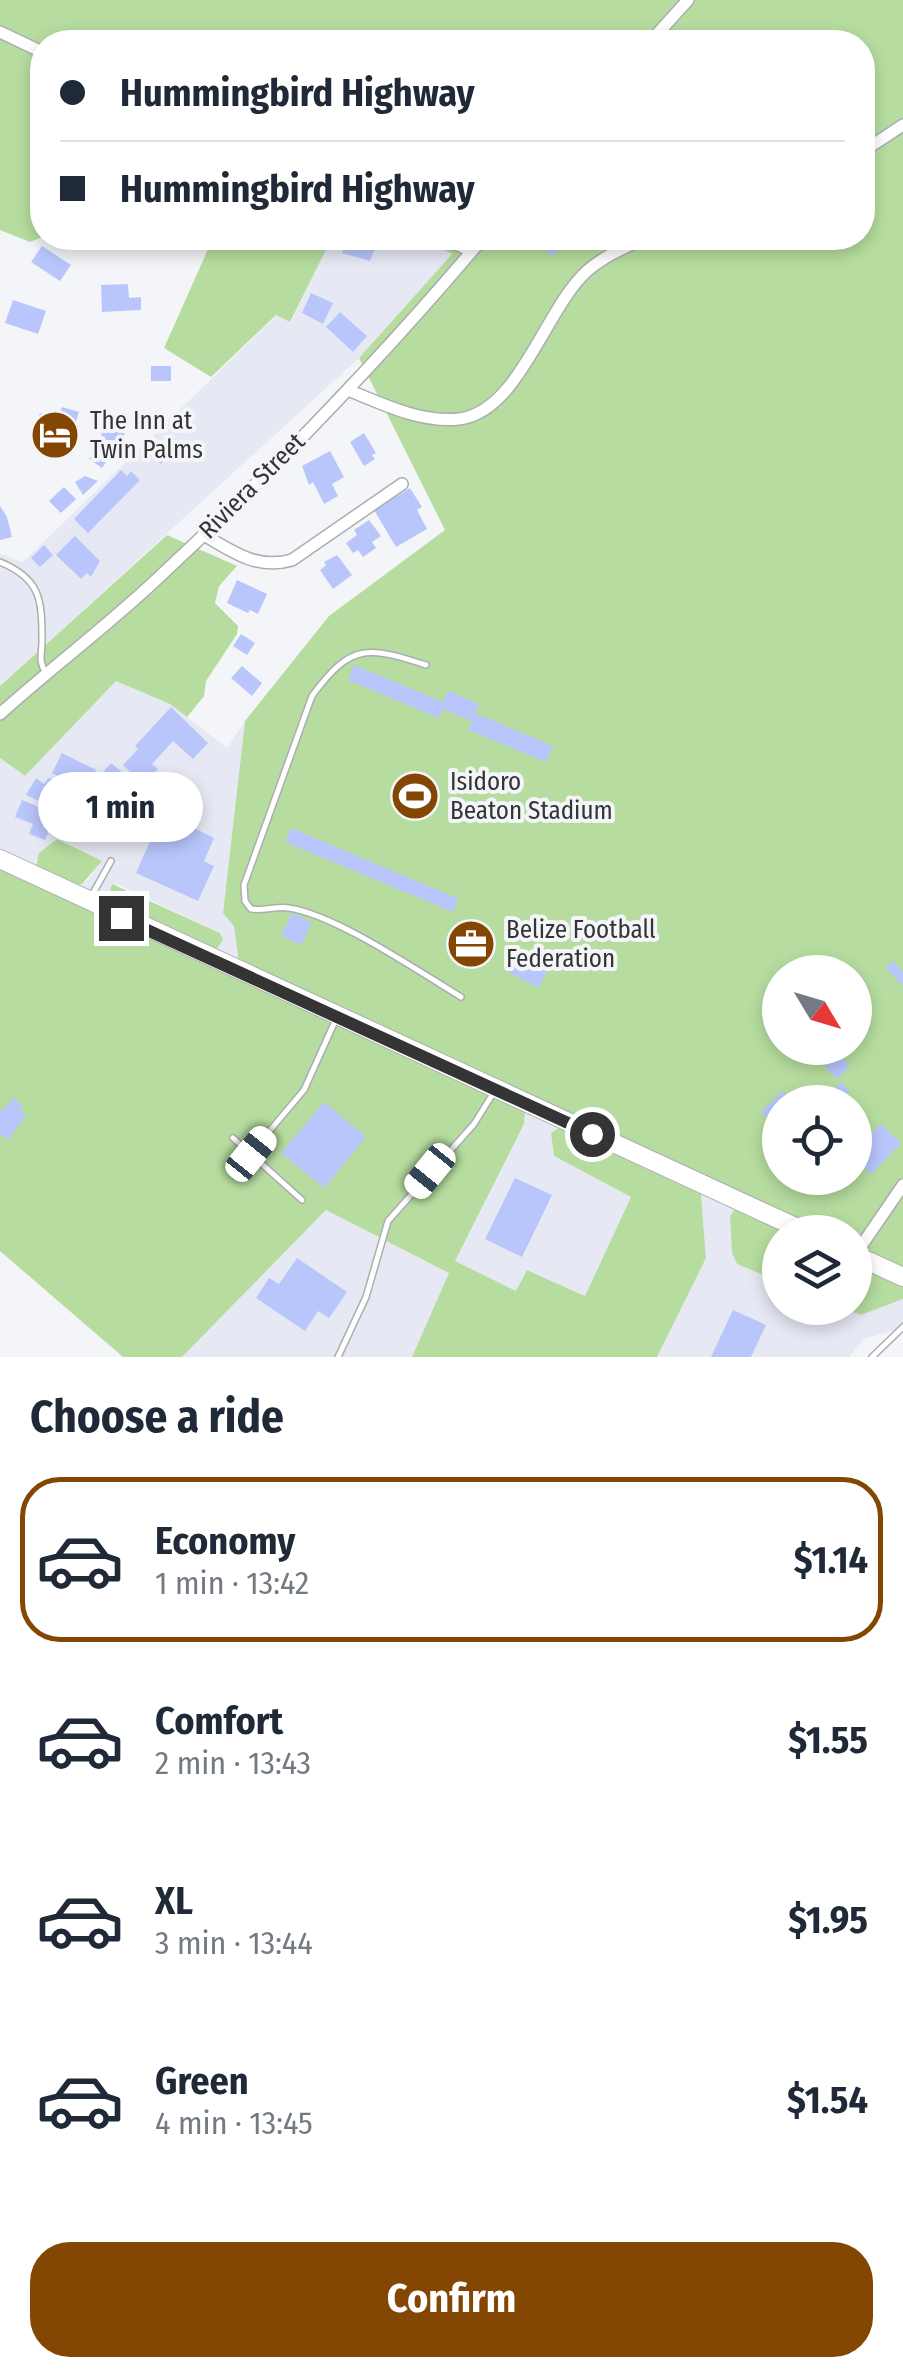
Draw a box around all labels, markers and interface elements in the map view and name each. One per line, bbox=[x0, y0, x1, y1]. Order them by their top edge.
text: Hummingbird Highway bbox=[120, 70, 475, 116]
text: Hummingbird Highway bbox=[120, 166, 475, 212]
place label: The Inn at Twin Palms bbox=[90, 406, 203, 465]
hotel icon: The Inn at Twin Palms bbox=[29, 409, 81, 461]
street label: Riviera Street bbox=[193, 426, 312, 545]
place label: Isidoro Beaton Stadium bbox=[450, 767, 613, 826]
sports icon: Isidoro Beaton Stadium bbox=[389, 770, 441, 822]
callout: 1 min bbox=[38, 773, 204, 843]
text: 1 min bbox=[86, 788, 155, 826]
route end bbox=[99, 896, 144, 941]
place label: Belize Football Federation bbox=[506, 915, 656, 974]
office icon: Belize Football Federation bbox=[445, 918, 497, 970]
north arrow bbox=[762, 955, 872, 1065]
map controls bbox=[762, 955, 872, 1325]
button: locate bbox=[762, 1085, 872, 1195]
route start bbox=[570, 1112, 615, 1157]
car bbox=[220, 1121, 282, 1187]
car bbox=[399, 1138, 461, 1204]
button: layers bbox=[762, 1215, 872, 1325]
text: Choose a ride bbox=[30, 1390, 284, 1444]
icon: car bbox=[35, 1515, 125, 1605]
text: Economy bbox=[155, 1518, 295, 1564]
text: $1.14 bbox=[794, 1537, 868, 1583]
text: 1 min · 13:42 bbox=[155, 1564, 309, 1602]
icon: car bbox=[35, 1695, 125, 1785]
text: Comfort bbox=[155, 1698, 283, 1744]
text: $1.55 bbox=[788, 1717, 868, 1763]
text: 2 min · 13:43 bbox=[155, 1744, 311, 1782]
icon: car bbox=[35, 1875, 125, 1965]
text: XL bbox=[155, 1878, 193, 1924]
text: $1.95 bbox=[788, 1897, 868, 1943]
text: 3 min · 13:44 bbox=[155, 1924, 313, 1962]
icon: car bbox=[35, 2055, 125, 2145]
text: Green bbox=[155, 2058, 249, 2104]
text: $1.54 bbox=[787, 2077, 868, 2123]
text: 4 min · 13:45 bbox=[155, 2104, 313, 2142]
button: Confirm bbox=[30, 2242, 873, 2357]

